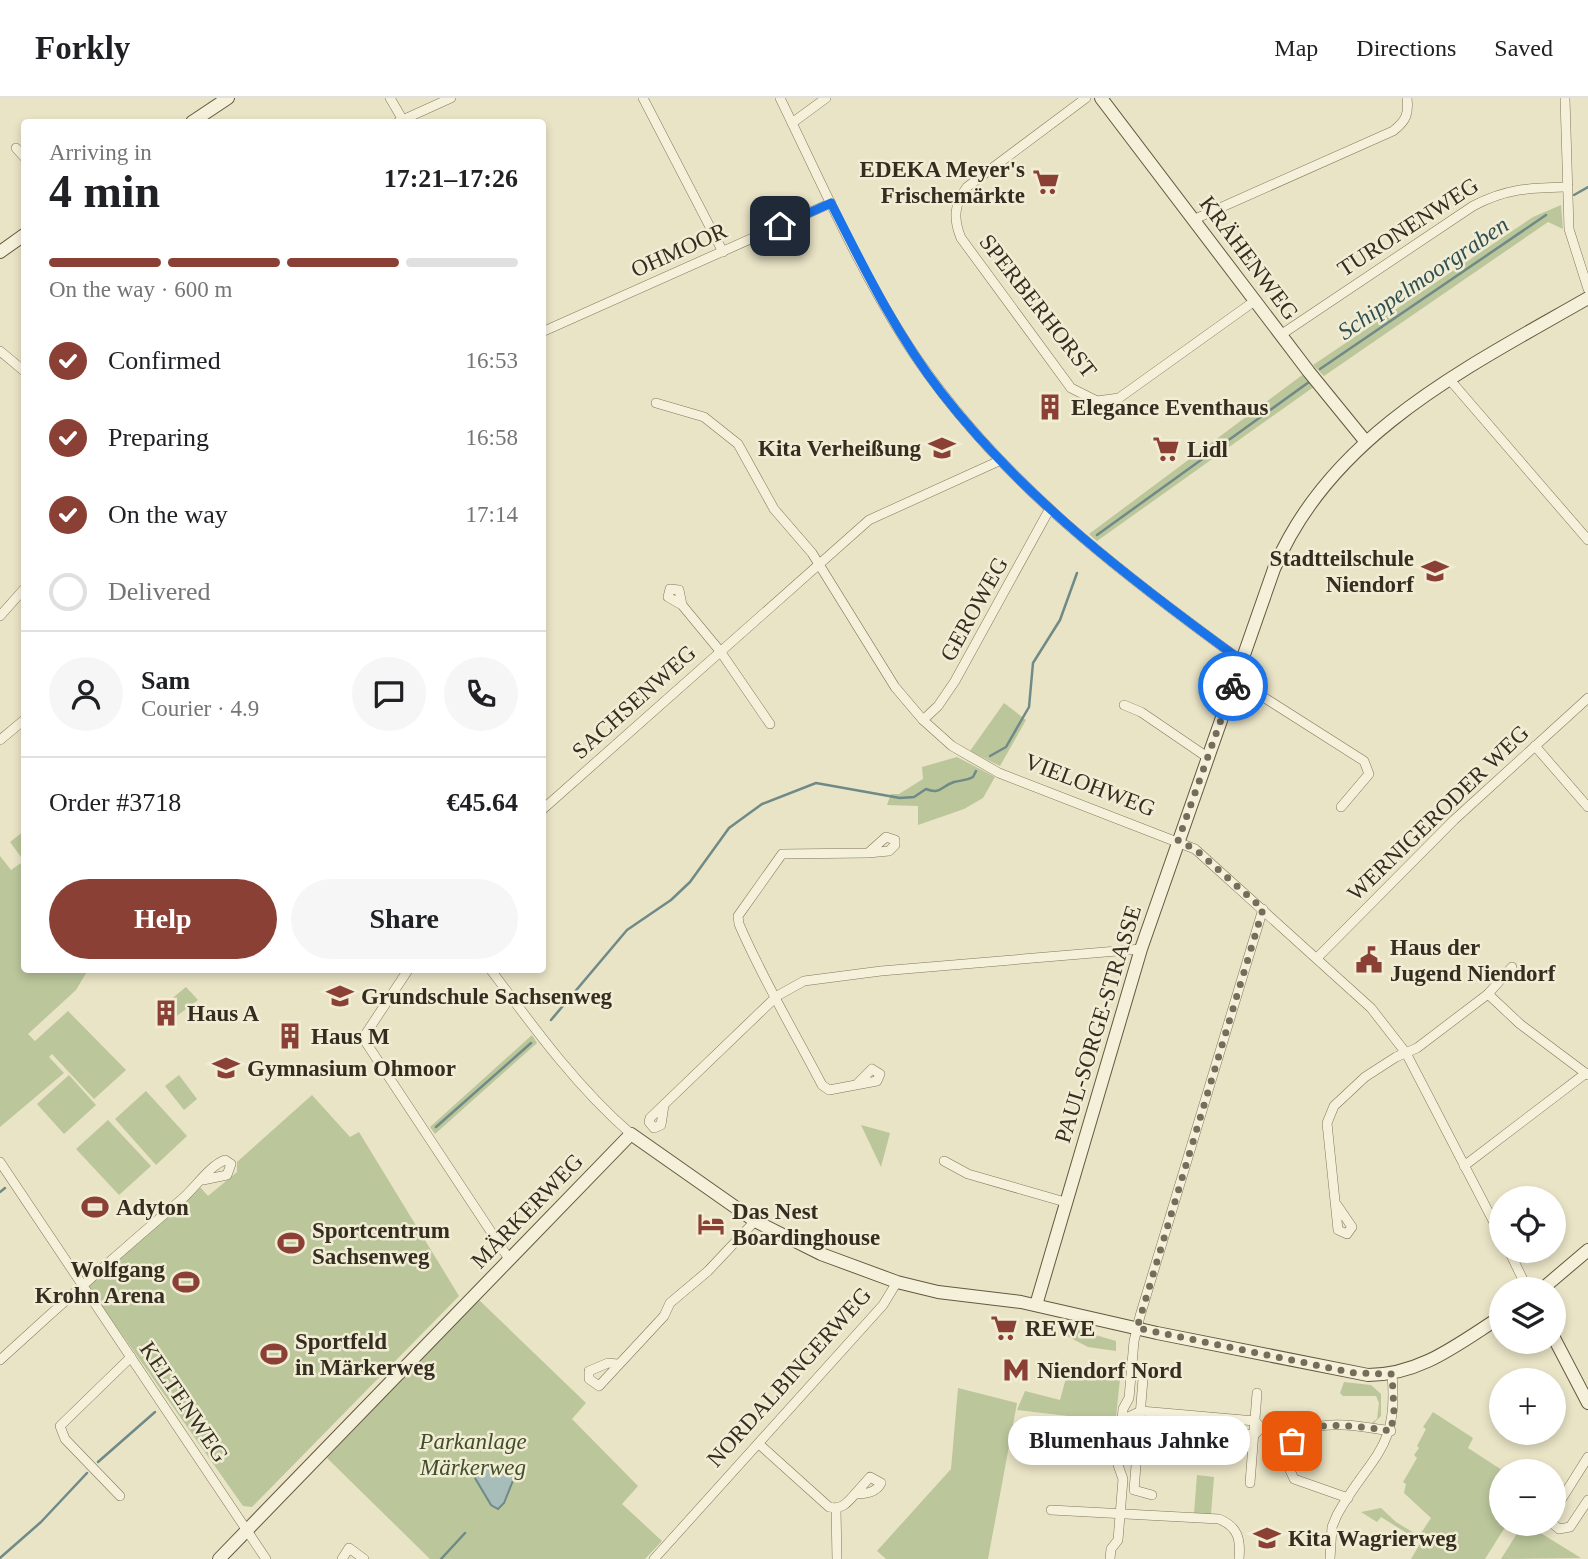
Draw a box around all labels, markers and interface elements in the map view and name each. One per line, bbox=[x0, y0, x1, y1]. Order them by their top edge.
text: Forkly bbox=[35, 30, 130, 66]
text: Map bbox=[1274, 35, 1318, 61]
text: Directions bbox=[1356, 35, 1456, 61]
text: Saved bbox=[1494, 35, 1553, 61]
text: Arriving in bbox=[49, 140, 152, 165]
place label: EDEKA Meyer's Frischemärkte bbox=[860, 157, 1025, 208]
text: 17:21–17:26 bbox=[384, 164, 518, 193]
text: 4 min bbox=[49, 166, 160, 217]
supermarket icon: EDEKA Meyer's Frischemärkte bbox=[1031, 167, 1061, 197]
street label: TURONENWEG bbox=[1333, 172, 1483, 282]
street label: KRÄHENWEG bbox=[1194, 191, 1304, 325]
pin bbox=[750, 196, 810, 256]
icon: home bbox=[761, 207, 799, 245]
water label: Schippelmoorgraben bbox=[1333, 211, 1513, 345]
street label: OHMOOR bbox=[627, 218, 731, 282]
street label: SPERBERHORST bbox=[974, 229, 1102, 383]
text: On the way · 600 m bbox=[49, 277, 232, 302]
icon: check bbox=[49, 342, 87, 380]
text: Confirmed bbox=[108, 346, 221, 375]
text: 16:53 bbox=[466, 348, 518, 373]
building icon: Elegance Eventhaus bbox=[1035, 392, 1065, 422]
place label: Elegance Eventhaus bbox=[1071, 395, 1268, 420]
icon: check bbox=[49, 419, 87, 457]
text: Preparing bbox=[108, 423, 209, 452]
text: 16:58 bbox=[466, 425, 518, 450]
school or university icon: Kita Verheißung bbox=[927, 433, 957, 463]
supermarket icon: Lidl bbox=[1151, 434, 1181, 464]
place label: Kita Verheißung bbox=[758, 436, 921, 461]
place label: Lidl bbox=[1187, 437, 1228, 462]
icon: check bbox=[49, 496, 87, 534]
text: On the way bbox=[108, 500, 228, 529]
text: 17:14 bbox=[466, 502, 518, 527]
place label: Stadtteilschule Niendorf bbox=[1270, 546, 1414, 597]
street label: GEROWEG bbox=[935, 553, 1013, 665]
school or university icon: Stadtteilschule Niendorf bbox=[1420, 556, 1450, 586]
text: Delivered bbox=[108, 577, 211, 606]
street label: SACHSENWEG bbox=[567, 640, 701, 764]
courier bbox=[1198, 651, 1268, 721]
button: person bbox=[49, 657, 123, 731]
button: chat bbox=[352, 657, 426, 731]
button: phone bbox=[444, 657, 518, 731]
text: Sam bbox=[141, 666, 190, 695]
icon: bike bbox=[1214, 667, 1252, 705]
text: Courier · 4.9 bbox=[141, 696, 259, 721]
street label: WERNIGERODER WEG bbox=[1342, 720, 1534, 906]
street label: VIELOHWEG bbox=[1021, 749, 1159, 821]
text: Order #3718 bbox=[49, 788, 181, 817]
text: €45.64 bbox=[447, 788, 518, 817]
button: Help bbox=[49, 879, 277, 959]
button: Share bbox=[291, 879, 518, 959]
street label: PAUL-SORGE-STRASSE bbox=[1050, 902, 1146, 1146]
place label: Haus der Jugend Niendorf bbox=[1390, 935, 1556, 986]
public building icon: Haus der Jugend Niendorf bbox=[1354, 945, 1384, 975]
school or university icon: Grundschule Sachsenweg bbox=[325, 981, 355, 1011]
place label: Grundschule Sachsenweg bbox=[361, 984, 613, 1009]
building icon: Haus A bbox=[151, 998, 181, 1028]
place label: Haus A bbox=[187, 1001, 260, 1026]
building icon: Haus M bbox=[275, 1021, 305, 1051]
place label: Haus M bbox=[311, 1024, 390, 1049]
school or university icon: Gymnasium Ohmoor bbox=[211, 1053, 241, 1083]
place label: Gymnasium Ohmoor bbox=[247, 1056, 456, 1081]
street label: MÄRKERWEG bbox=[466, 1149, 588, 1273]
map controls bbox=[1489, 1186, 1566, 1536]
button: locate bbox=[1489, 1186, 1566, 1263]
sports icon: Adyton bbox=[80, 1192, 110, 1222]
place label: Adyton bbox=[116, 1195, 189, 1220]
place label: Das Nest Boardinghouse bbox=[732, 1199, 880, 1250]
hotel icon: Das Nest Boardinghouse bbox=[696, 1209, 726, 1239]
place label: Sportcentrum Sachsenweg bbox=[312, 1218, 450, 1269]
sports icon: Sportcentrum Sachsenweg bbox=[276, 1228, 306, 1258]
place label: Wolfgang Krohn Arena bbox=[35, 1257, 165, 1308]
sports icon: Wolfgang Krohn Arena bbox=[171, 1267, 201, 1297]
button: layers bbox=[1489, 1277, 1566, 1354]
street label: NORDALBINGERWEG bbox=[702, 1282, 876, 1472]
supermarket icon: REWE bbox=[989, 1313, 1019, 1343]
place label: REWE bbox=[1025, 1316, 1095, 1341]
place label: Sportfeld in Märkerweg bbox=[295, 1329, 435, 1380]
street label: KELTENWEG bbox=[135, 1337, 233, 1467]
sports icon: Sportfeld in Märkerweg bbox=[259, 1339, 289, 1369]
metro station icon: Niendorf Nord bbox=[1001, 1355, 1031, 1385]
place label: Niendorf Nord bbox=[1037, 1358, 1182, 1383]
button: + bbox=[1489, 1368, 1566, 1445]
pin bbox=[1262, 1411, 1322, 1471]
callout: Blumenhaus Jahnke bbox=[1009, 1416, 1250, 1466]
icon: bag bbox=[1273, 1422, 1311, 1460]
text: Blumenhaus Jahnke bbox=[1029, 1428, 1229, 1453]
park label: Parkanlage Märkerweg bbox=[418, 1429, 527, 1480]
button: − bbox=[1489, 1459, 1566, 1536]
school or university icon: Kita Wagrierweg bbox=[1252, 1523, 1282, 1553]
place label: Kita Wagrierweg bbox=[1288, 1526, 1457, 1551]

